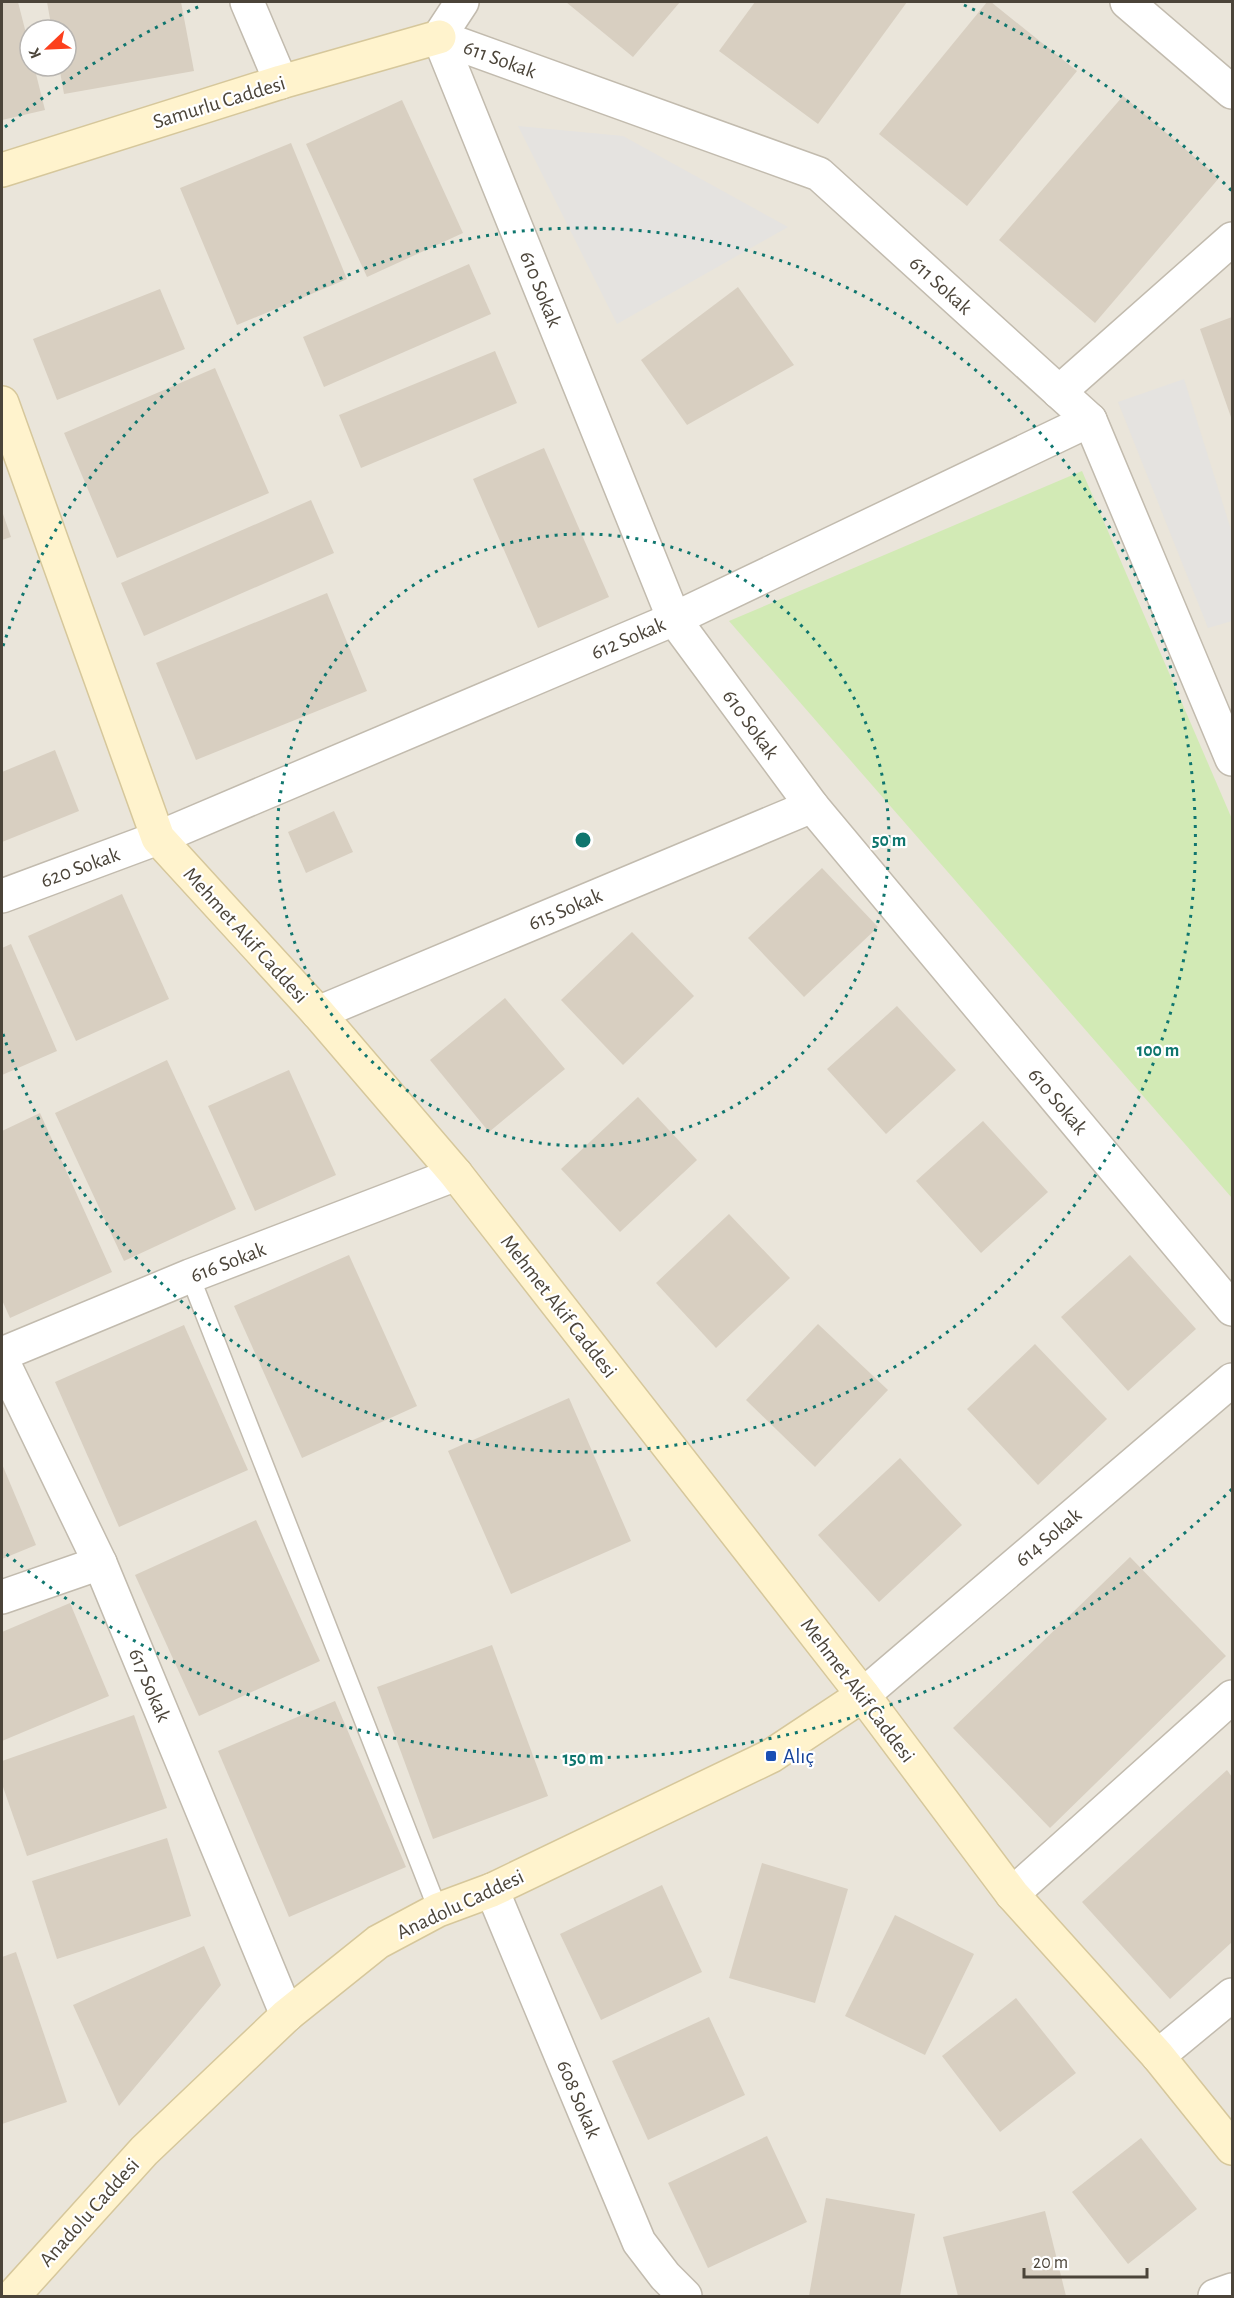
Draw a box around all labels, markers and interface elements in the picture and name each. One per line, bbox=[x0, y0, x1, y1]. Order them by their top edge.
north arrow bbox=[18, 18, 78, 78]
street label: 611 Sokak bbox=[461, 37, 540, 82]
text: K bbox=[26, 45, 44, 61]
street label: Samurlu Caddesi bbox=[150, 72, 288, 133]
street label: 610 Sokak bbox=[516, 248, 565, 331]
street label: 611 Sokak bbox=[905, 252, 976, 319]
street label: 612 Sokak bbox=[588, 613, 669, 663]
street label: 610 Sokak bbox=[719, 686, 783, 763]
centre of rings bbox=[573, 830, 593, 850]
text: 50 m bbox=[872, 832, 906, 850]
street label: 620 Sokak bbox=[38, 843, 123, 891]
street label: Mehmet Akif Caddesi bbox=[179, 863, 312, 1007]
street label: 615 Sokak bbox=[525, 884, 605, 934]
text: 100 m bbox=[1137, 1042, 1179, 1060]
street label: 610 Sokak bbox=[1024, 1064, 1092, 1139]
street label: Mehmet Akif Caddesi bbox=[497, 1231, 621, 1382]
street label: 616 Sokak bbox=[188, 1238, 269, 1286]
street label: 614 Sokak bbox=[1011, 1504, 1086, 1571]
street label: Mehmet Akif Caddesi bbox=[797, 1614, 919, 1766]
street label: 617 Sokak bbox=[125, 1645, 175, 1725]
place label: Alıç bbox=[783, 1746, 814, 1767]
marker: Alıç bbox=[764, 1749, 778, 1763]
text: 150 m bbox=[563, 1750, 603, 1768]
street label: Anadolu Caddesi bbox=[393, 1866, 527, 1943]
street label: 608 Sokak bbox=[553, 2057, 605, 2142]
street label: Anadolu Caddesi bbox=[35, 2154, 143, 2271]
scale bar bbox=[1024, 2241, 1147, 2279]
text: 20 m bbox=[1033, 2254, 1068, 2272]

